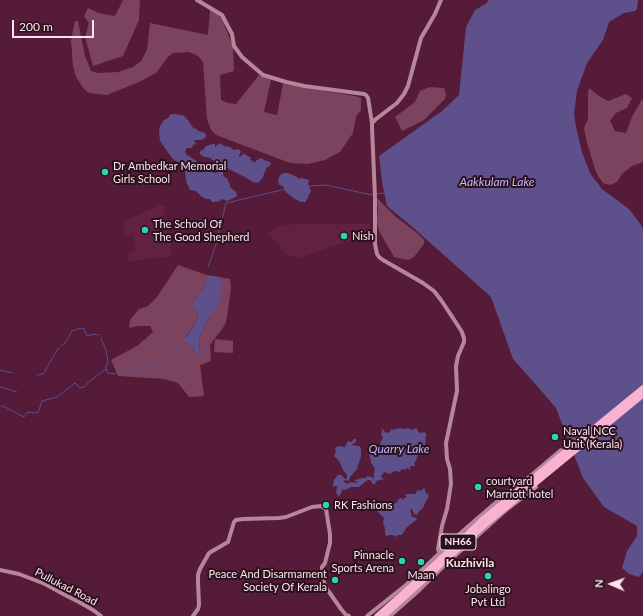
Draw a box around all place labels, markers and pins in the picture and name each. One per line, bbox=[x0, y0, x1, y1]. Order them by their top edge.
place label: Dr Ambedkar Memorial Girls School bbox=[113, 159, 226, 185]
marker: Dr Ambedkar Memorial Girls School bbox=[100, 167, 110, 177]
place label: The School Of The Good Shepherd bbox=[153, 217, 249, 243]
marker: The School Of The Good Shepherd bbox=[140, 225, 150, 235]
place label: Nish bbox=[352, 229, 374, 243]
marker: Nish bbox=[339, 231, 349, 241]
place label: Naval NCC Unit (Kerala) bbox=[563, 424, 622, 450]
marker: Naval NCC Unit (Kerala) bbox=[550, 432, 560, 442]
place label: courtyard Marriott hotel bbox=[486, 474, 553, 500]
marker: courtyard Marriott hotel bbox=[473, 482, 483, 492]
place label: RK Fashions bbox=[334, 498, 393, 512]
marker: RK Fashions bbox=[321, 500, 331, 510]
place label: Pinnacle Sports Arena bbox=[332, 548, 394, 574]
marker: Pinnacle Sports Arena bbox=[397, 556, 407, 566]
marker: Maan bbox=[416, 557, 426, 567]
place label: Peace And Disarmament Society Of Kerala bbox=[209, 567, 327, 593]
place label: Maan bbox=[407, 568, 435, 582]
marker: Jobalingo Pvt Ltd bbox=[483, 571, 493, 581]
marker: Peace And Disarmament Society Of Kerala bbox=[330, 575, 340, 585]
place label: Jobalingo Pvt Ltd bbox=[465, 582, 511, 608]

